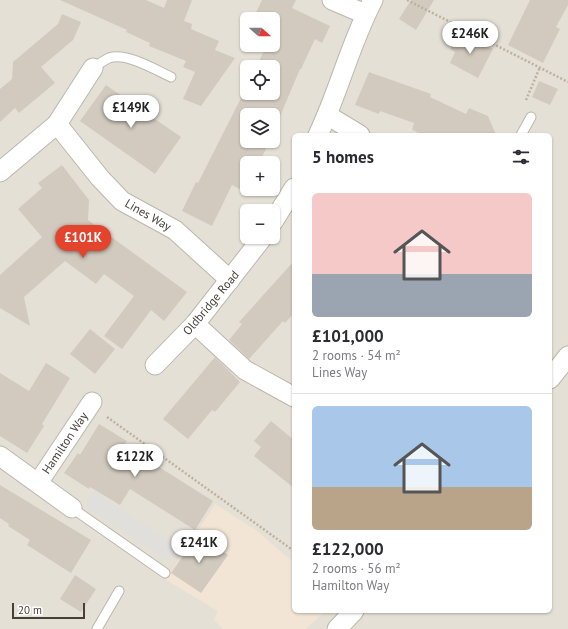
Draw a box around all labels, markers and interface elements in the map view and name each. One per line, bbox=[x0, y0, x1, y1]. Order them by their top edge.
north arrow bbox=[240, 12, 280, 52]
map controls bbox=[240, 12, 280, 244]
pin: £246K bbox=[442, 21, 498, 55]
text: £246K bbox=[451, 25, 489, 42]
button: locate bbox=[240, 60, 280, 100]
pin: £149K bbox=[103, 95, 159, 129]
text: £149K bbox=[112, 99, 150, 116]
button: layers bbox=[240, 108, 280, 148]
text: 5 homes bbox=[312, 146, 374, 168]
icon: filters bbox=[510, 146, 532, 168]
button: + bbox=[240, 156, 280, 196]
street label: Lines Way bbox=[122, 195, 174, 234]
button: − bbox=[240, 204, 280, 244]
icon: home bbox=[386, 219, 458, 291]
pin: £101K bbox=[55, 225, 111, 259]
text: £101K bbox=[64, 229, 102, 246]
street label: Oldbridge Road bbox=[179, 267, 242, 338]
text: £101,000 bbox=[312, 325, 384, 347]
text: 2 rooms · 54 m² bbox=[312, 347, 401, 364]
text: Lines Way bbox=[312, 364, 367, 381]
street label: Hamilton Way bbox=[38, 409, 91, 477]
icon: home bbox=[386, 432, 458, 504]
pin: £122K bbox=[107, 444, 163, 478]
text: £122K bbox=[116, 448, 154, 465]
pin: £241K bbox=[171, 530, 227, 564]
text: £241K bbox=[180, 534, 218, 551]
text: £122,000 bbox=[312, 538, 384, 560]
text: 2 rooms · 56 m² bbox=[312, 560, 401, 577]
text: Hamilton Way bbox=[312, 577, 389, 594]
scale bar bbox=[12, 601, 85, 620]
text: 20 m bbox=[18, 603, 42, 617]

